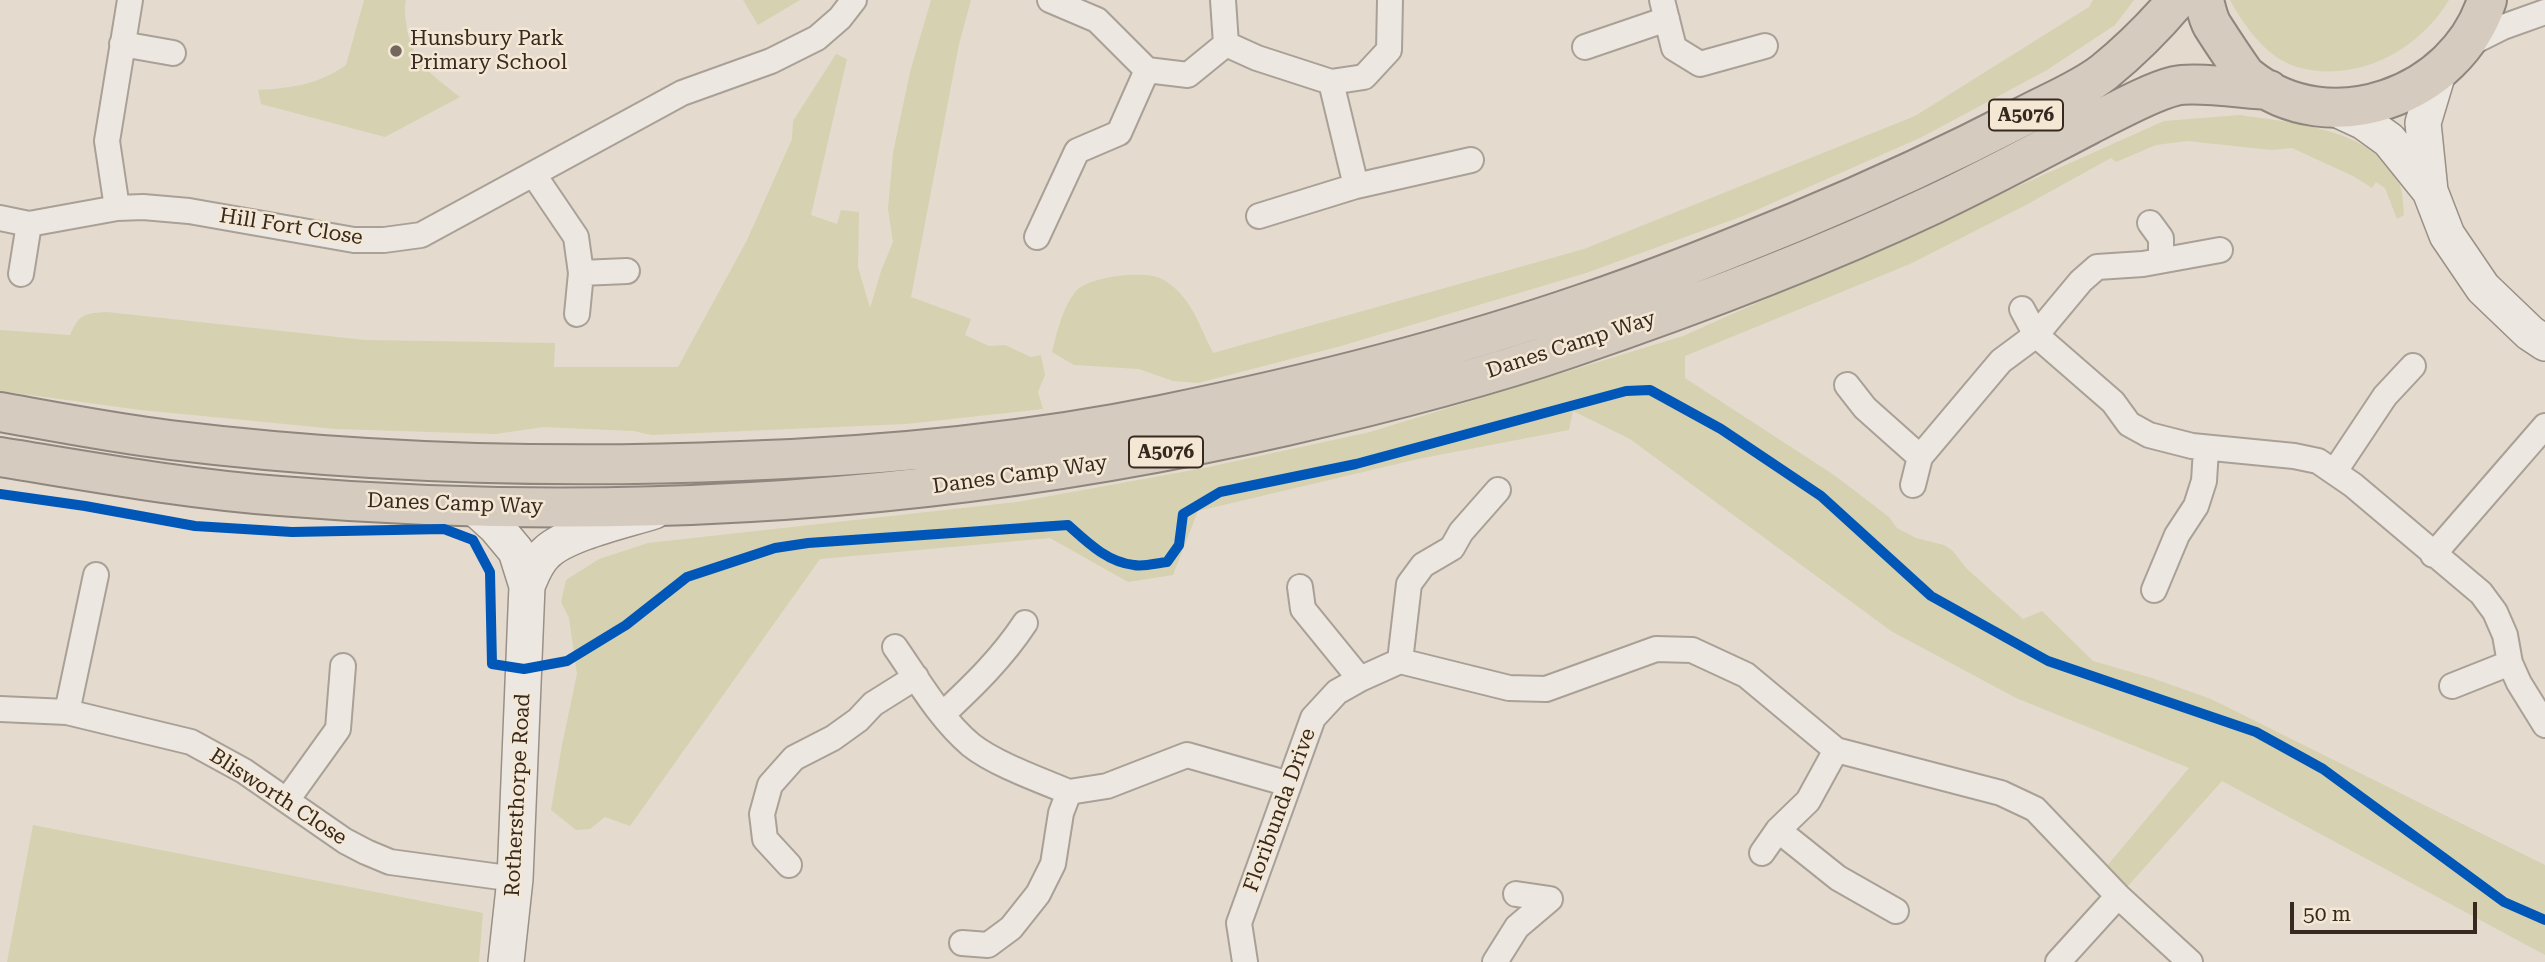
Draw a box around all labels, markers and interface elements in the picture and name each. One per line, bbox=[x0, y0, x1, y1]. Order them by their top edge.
place label: Hunsbury Park Primary School bbox=[410, 26, 567, 76]
marker: Hunsbury Park Primary School bbox=[388, 43, 404, 59]
road number: A5076 bbox=[1989, 99, 2063, 130]
street label: Hill Fort Close bbox=[217, 203, 365, 251]
street label: Danes Camp Way bbox=[1483, 306, 1659, 384]
road number: A5076 bbox=[1129, 436, 1203, 467]
street label: Danes Camp Way bbox=[931, 450, 1109, 500]
street label: Danes Camp Way bbox=[366, 488, 544, 520]
street label: Rothersthorpe Road bbox=[500, 693, 536, 897]
street label: Floribunda Drive bbox=[1239, 725, 1321, 895]
street label: Blisworth Close bbox=[205, 743, 351, 851]
scale bar bbox=[2293, 888, 2480, 932]
text: 50 m bbox=[2303, 902, 2351, 926]

